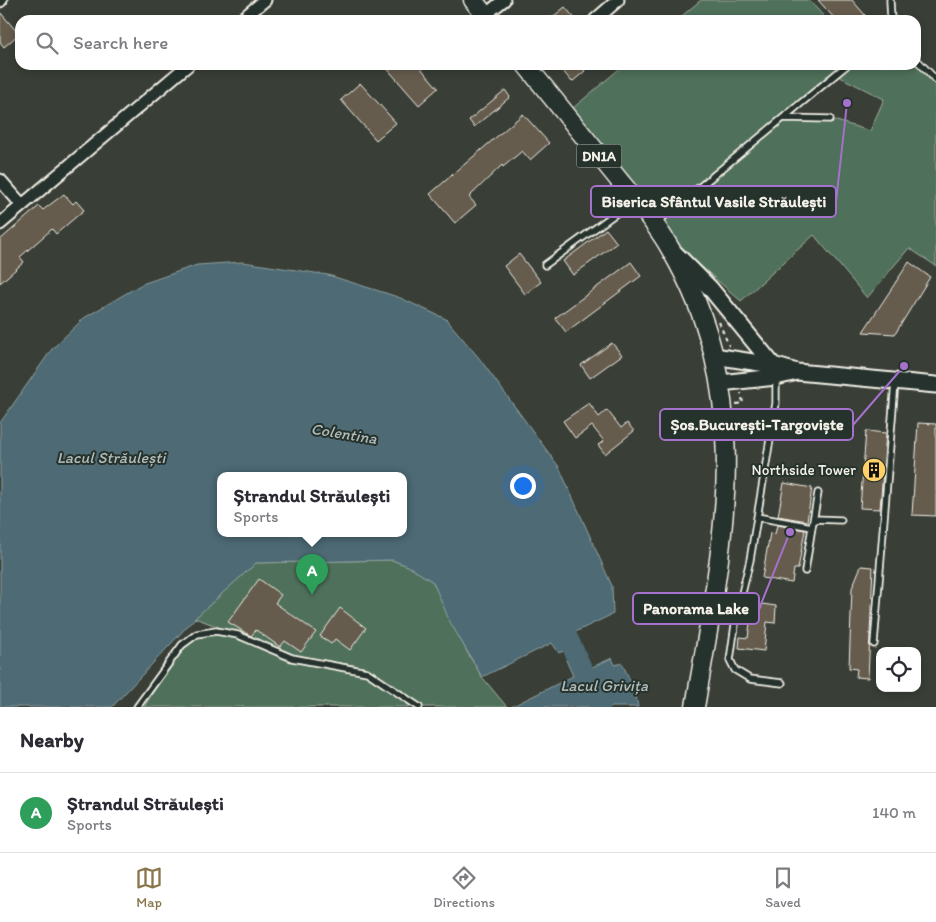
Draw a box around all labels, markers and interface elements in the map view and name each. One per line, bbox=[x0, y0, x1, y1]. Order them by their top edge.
search box bbox=[15, 15, 921, 70]
icon: search bbox=[33, 29, 61, 57]
text: Search here bbox=[73, 31, 168, 54]
road number: DN1A bbox=[576, 144, 622, 168]
callout: Biserica Sfântul Vasile Străulești bbox=[591, 186, 836, 217]
text: Biserica Sfântul Vasile Străulești bbox=[602, 192, 826, 212]
callout: Șos.București-Targoviște bbox=[660, 409, 853, 440]
text: Șos.București-Targoviște bbox=[670, 415, 844, 435]
water label: Colentina bbox=[310, 419, 379, 448]
water label: Lacul Străulești bbox=[57, 448, 167, 467]
building icon: Northside Tower bbox=[861, 457, 887, 483]
place label: Northside Tower bbox=[752, 461, 856, 479]
popup bbox=[217, 472, 407, 537]
your location bbox=[510, 473, 536, 499]
text: Ștrandul Străulești bbox=[234, 484, 390, 507]
text: Sports bbox=[234, 507, 278, 526]
pin: A bbox=[296, 554, 328, 595]
callout: Panorama Lake bbox=[633, 593, 759, 624]
text: Panorama Lake bbox=[643, 599, 749, 618]
map controls bbox=[876, 647, 921, 692]
button: locate bbox=[876, 647, 921, 692]
water label: Lacul Grivița bbox=[560, 676, 649, 695]
text: Nearby bbox=[20, 727, 84, 752]
text: Ștrandul Străulești bbox=[67, 792, 224, 815]
text: A bbox=[31, 803, 41, 822]
text: 140 m bbox=[872, 803, 916, 822]
text: Sports bbox=[67, 815, 112, 834]
tab: Map bbox=[135, 864, 163, 911]
tab: Directions bbox=[433, 864, 495, 911]
tab: Saved bbox=[765, 864, 801, 911]

